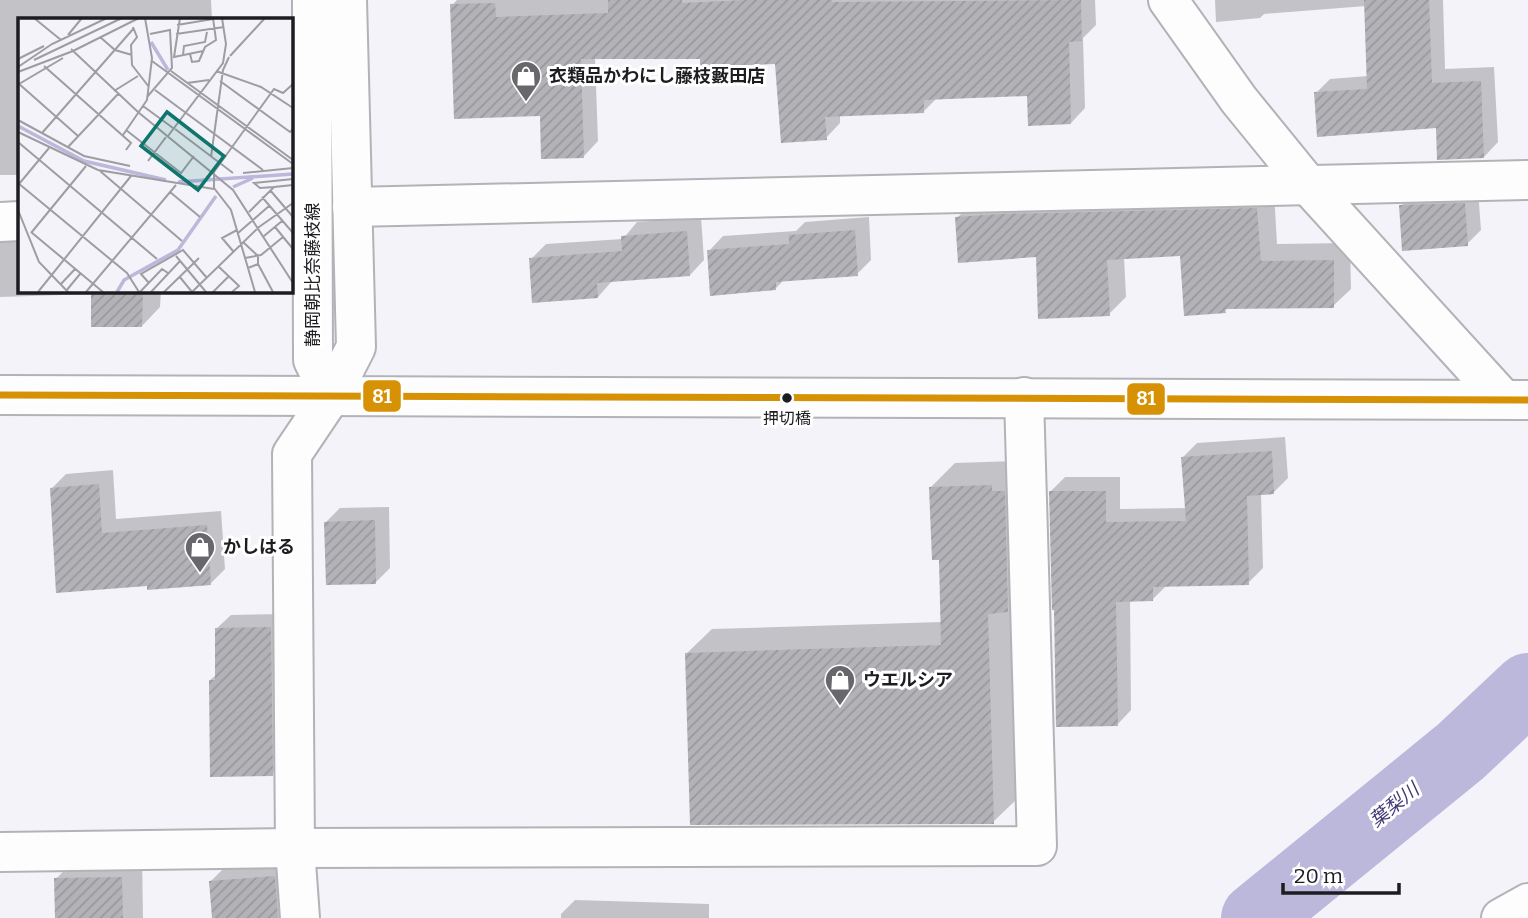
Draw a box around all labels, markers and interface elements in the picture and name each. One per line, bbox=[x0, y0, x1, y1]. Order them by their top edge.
inset map bbox=[18, 18, 292, 292]
shop icon: 衣類品かわにし藤枝藪田店 bbox=[509, 59, 543, 103]
place label: 衣類品かわにし藤枝藪田店 bbox=[549, 65, 765, 87]
street label: 静岡朝比奈藤枝線 bbox=[302, 203, 324, 347]
line badge: 81 bbox=[362, 379, 402, 413]
line badge: 81 bbox=[1126, 382, 1166, 416]
text: 81 bbox=[372, 385, 393, 408]
text: 81 bbox=[1136, 387, 1157, 410]
marker: 押切橋 bbox=[780, 391, 794, 405]
place label: 押切橋 bbox=[763, 409, 811, 428]
shop icon: かしはる bbox=[183, 530, 217, 574]
place label: かしはる bbox=[223, 536, 295, 558]
shop icon: ウエルシア bbox=[823, 663, 857, 707]
place label: ウエルシア bbox=[863, 669, 953, 691]
water label: 葉梨川 bbox=[1365, 777, 1425, 832]
scale bar bbox=[1283, 852, 1398, 896]
text: 20 m bbox=[1294, 863, 1343, 889]

